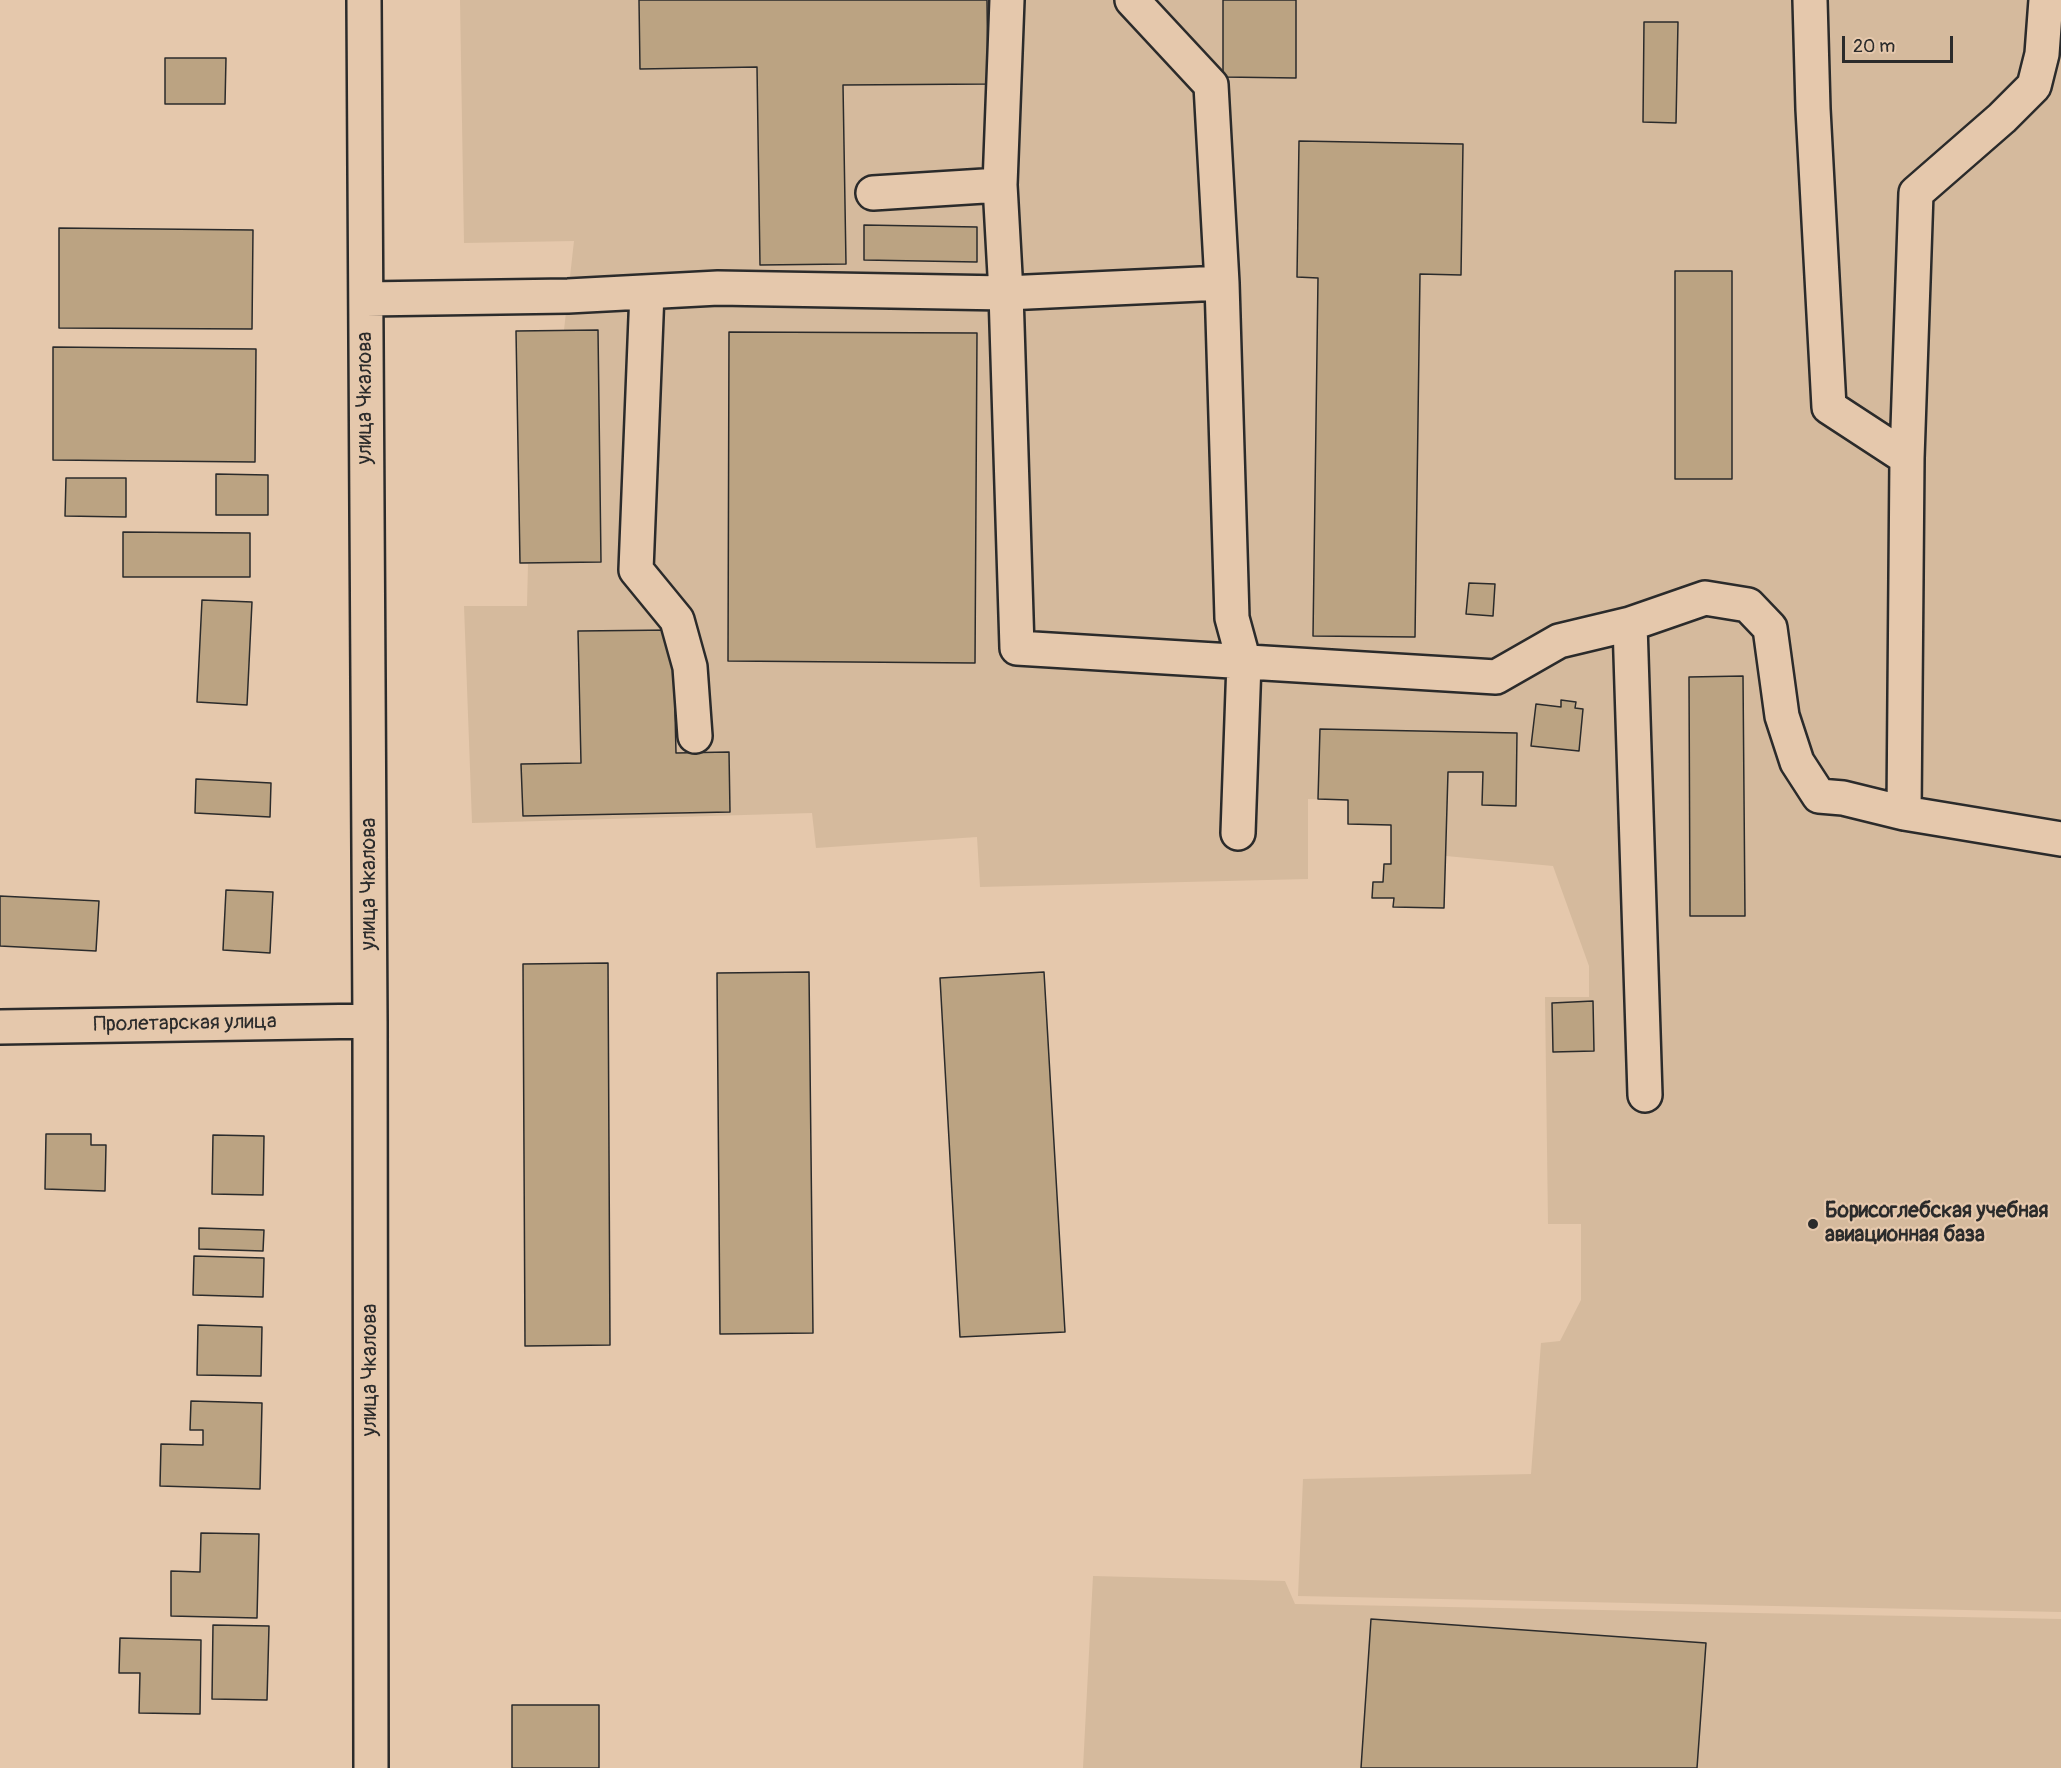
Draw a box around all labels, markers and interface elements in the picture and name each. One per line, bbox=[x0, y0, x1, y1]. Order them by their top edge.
scale bar bbox=[1845, 24, 1956, 62]
text: 20 m bbox=[1853, 35, 1895, 58]
street label: улица Чкалова bbox=[353, 332, 379, 464]
street label: улица Чкалова bbox=[357, 818, 383, 950]
street label: Пролетарская улица bbox=[93, 1010, 277, 1038]
place label: Борисоглебская учебная авиационная база bbox=[1825, 1199, 2048, 1249]
marker: Борисоглебская учебная авиационная база bbox=[1806, 1217, 1820, 1231]
street label: улица Чкалова bbox=[358, 1304, 384, 1436]

